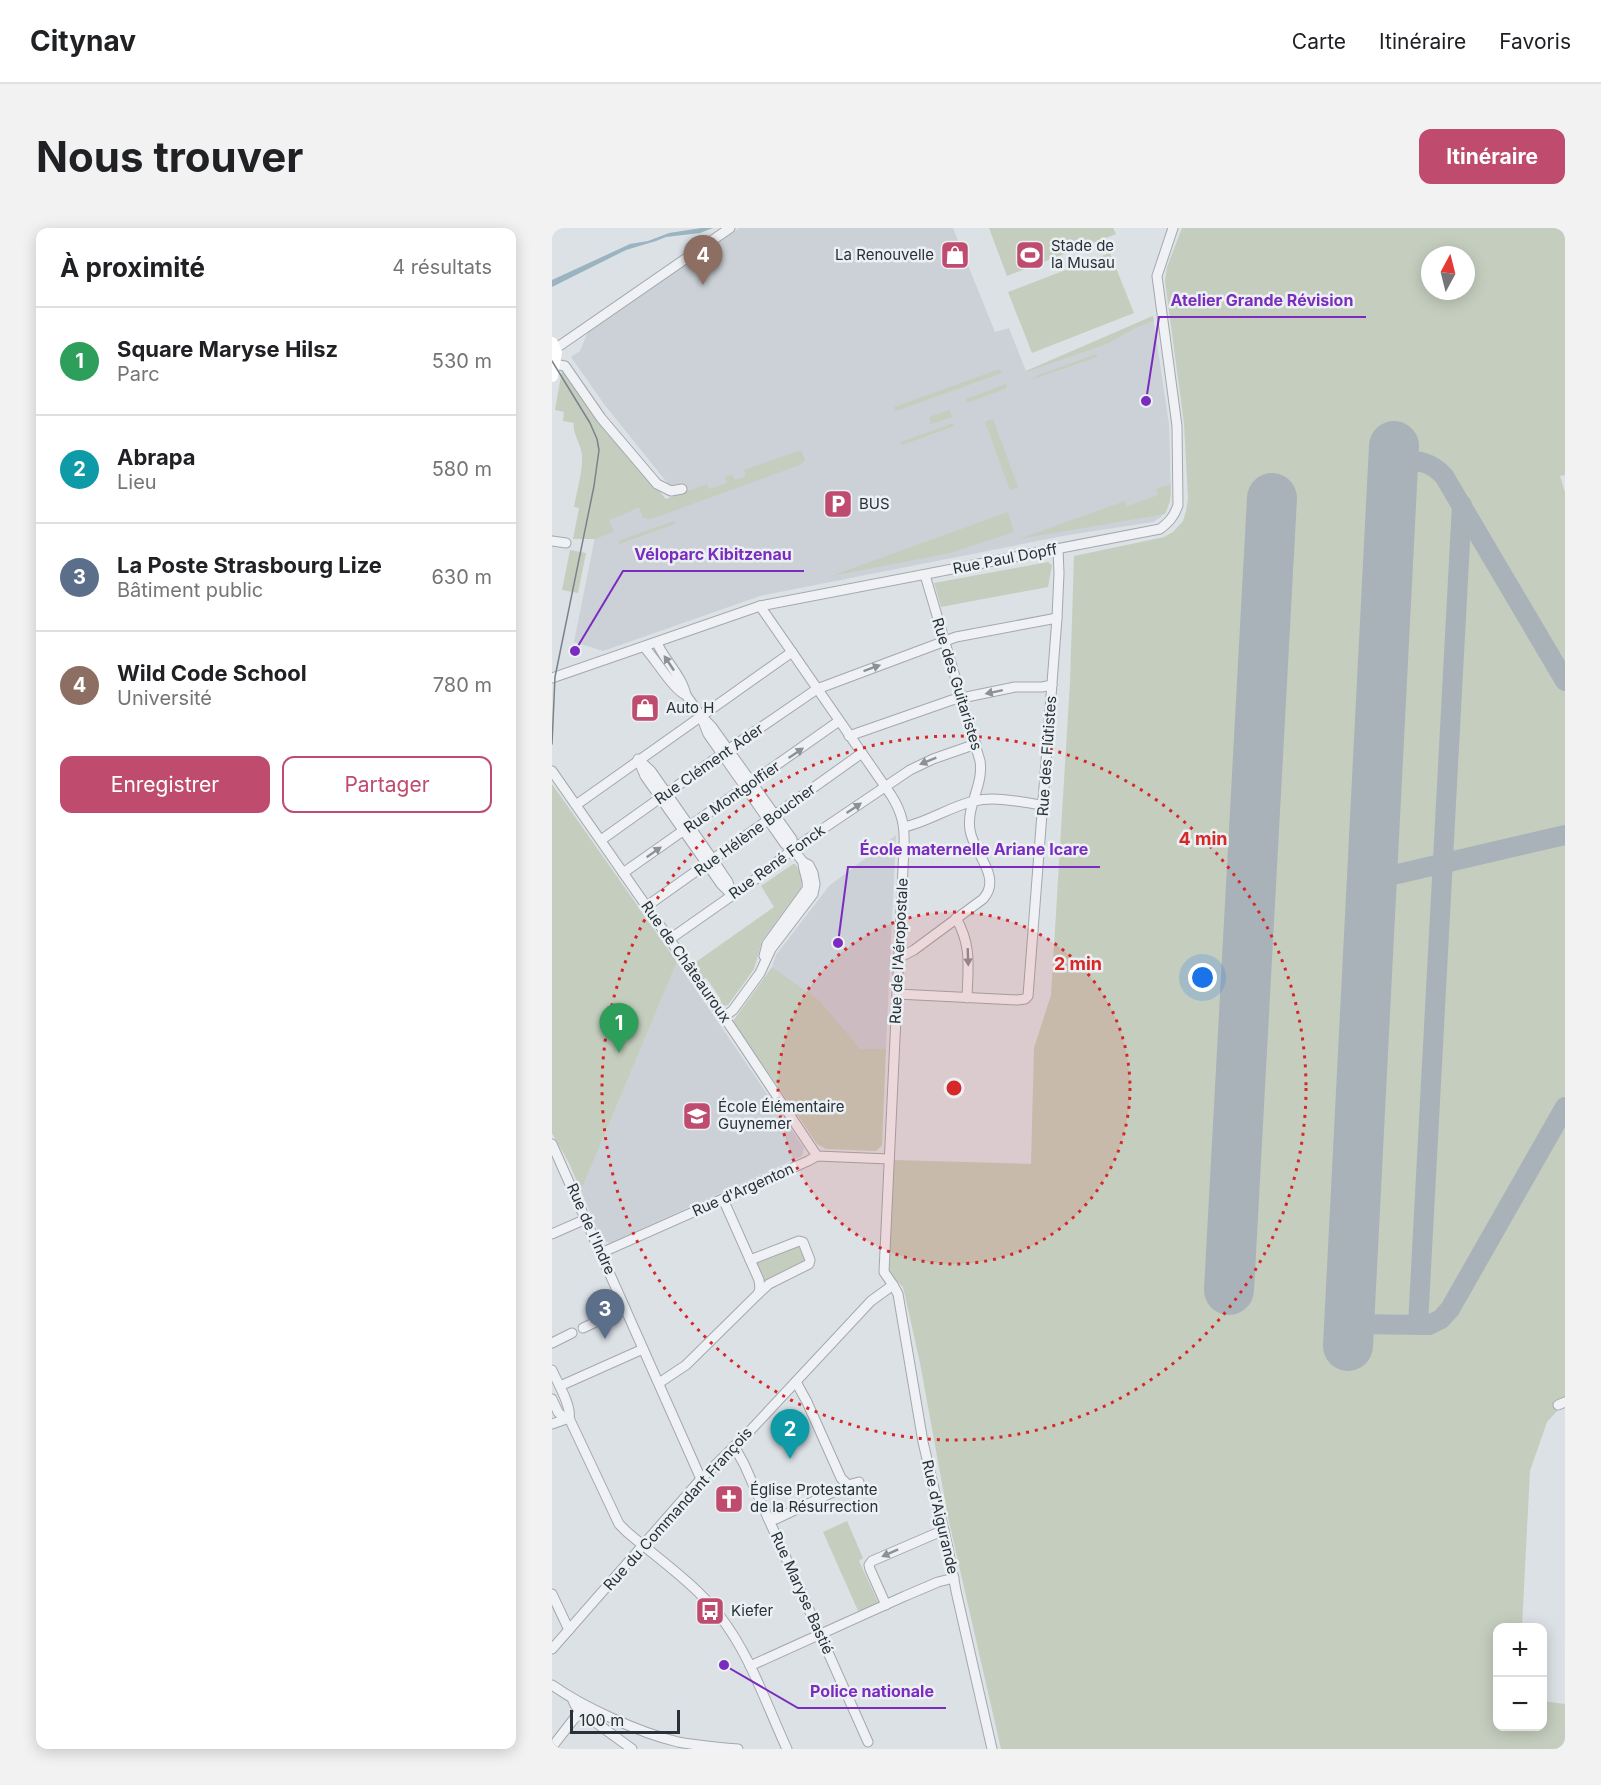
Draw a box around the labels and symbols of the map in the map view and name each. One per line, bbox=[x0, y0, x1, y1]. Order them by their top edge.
pin: 4 bbox=[684, 236, 722, 285]
place label: Stade de la Musau bbox=[1051, 236, 1115, 272]
shop icon: La Renouvelle bbox=[939, 239, 971, 271]
sports icon: Stade de la Musau bbox=[1014, 239, 1046, 271]
place label: La Renouvelle bbox=[835, 245, 934, 264]
north arrow bbox=[1421, 246, 1475, 300]
callout: Atelier Grande Révision bbox=[1159, 283, 1366, 317]
text: Atelier Grande Révision bbox=[1171, 290, 1353, 310]
parking icon: BUS bbox=[822, 488, 854, 520]
place label: BUS bbox=[859, 494, 890, 513]
callout: Véloparc Kibitzenau bbox=[623, 537, 804, 571]
street label: Rue Paul Dopff bbox=[951, 539, 1059, 578]
text: Véloparc Kibitzenau bbox=[634, 544, 792, 564]
street label: Rue des Guitaristes bbox=[928, 615, 987, 752]
one-way arrow bbox=[663, 656, 675, 672]
one-way arrow bbox=[863, 663, 881, 673]
one-way arrow bbox=[985, 687, 1003, 697]
shop icon: Auto H bbox=[629, 692, 661, 724]
street label: Rue des Flûtistes bbox=[1033, 695, 1060, 817]
place label: Auto H bbox=[666, 698, 714, 717]
street label: Rue Clément Ader bbox=[651, 719, 767, 808]
one-way arrow bbox=[787, 747, 803, 759]
street label: Rue Montgolfier bbox=[680, 756, 784, 837]
one-way arrow bbox=[919, 756, 937, 766]
street label: Rue Hélène Boucher bbox=[690, 779, 819, 880]
one-way arrow bbox=[846, 802, 862, 814]
street label: Rue René Fonck bbox=[725, 820, 829, 903]
text: 4 min bbox=[1179, 828, 1227, 849]
callout: École maternelle Ariane Icare bbox=[848, 833, 1100, 867]
text: École maternelle Ariane Icare bbox=[860, 839, 1088, 859]
one-way arrow bbox=[645, 846, 661, 858]
street label: Rue de l'Aéropostale bbox=[885, 878, 912, 1024]
street label: Rue de Châteauroux bbox=[637, 897, 736, 1026]
one-way arrow bbox=[963, 947, 972, 966]
text: 2 min bbox=[1054, 953, 1102, 974]
your location bbox=[1188, 963, 1217, 992]
pin: 1 bbox=[600, 1004, 638, 1053]
centre of rings bbox=[944, 1078, 964, 1098]
place label: École Élémentaire Guynemer bbox=[718, 1097, 845, 1133]
school or university icon: École Élémentaire Guynemer bbox=[681, 1100, 713, 1132]
street label: Rue d'Argenton bbox=[689, 1159, 797, 1220]
street label: Rue de l'Indre bbox=[563, 1180, 620, 1277]
pin: 3 bbox=[586, 1290, 624, 1339]
pin: 2 bbox=[770, 1410, 810, 1459]
street label: Rue du Commandant François bbox=[599, 1423, 756, 1594]
street label: Rue d'Aigurande bbox=[918, 1458, 963, 1576]
place label: Église Protestante de la Résurrection bbox=[750, 1480, 878, 1516]
church icon: Église Protestante de la Résurrection bbox=[713, 1483, 745, 1515]
street label: Rue Maryse Bastié bbox=[767, 1529, 838, 1657]
one-way arrow bbox=[881, 1548, 899, 1558]
bus stop icon: Kiefer bbox=[694, 1595, 726, 1627]
place label: Kiefer bbox=[731, 1601, 774, 1620]
callout: Police nationale bbox=[798, 1674, 946, 1708]
text: Police nationale bbox=[810, 1681, 934, 1701]
scale bar bbox=[570, 1707, 680, 1734]

